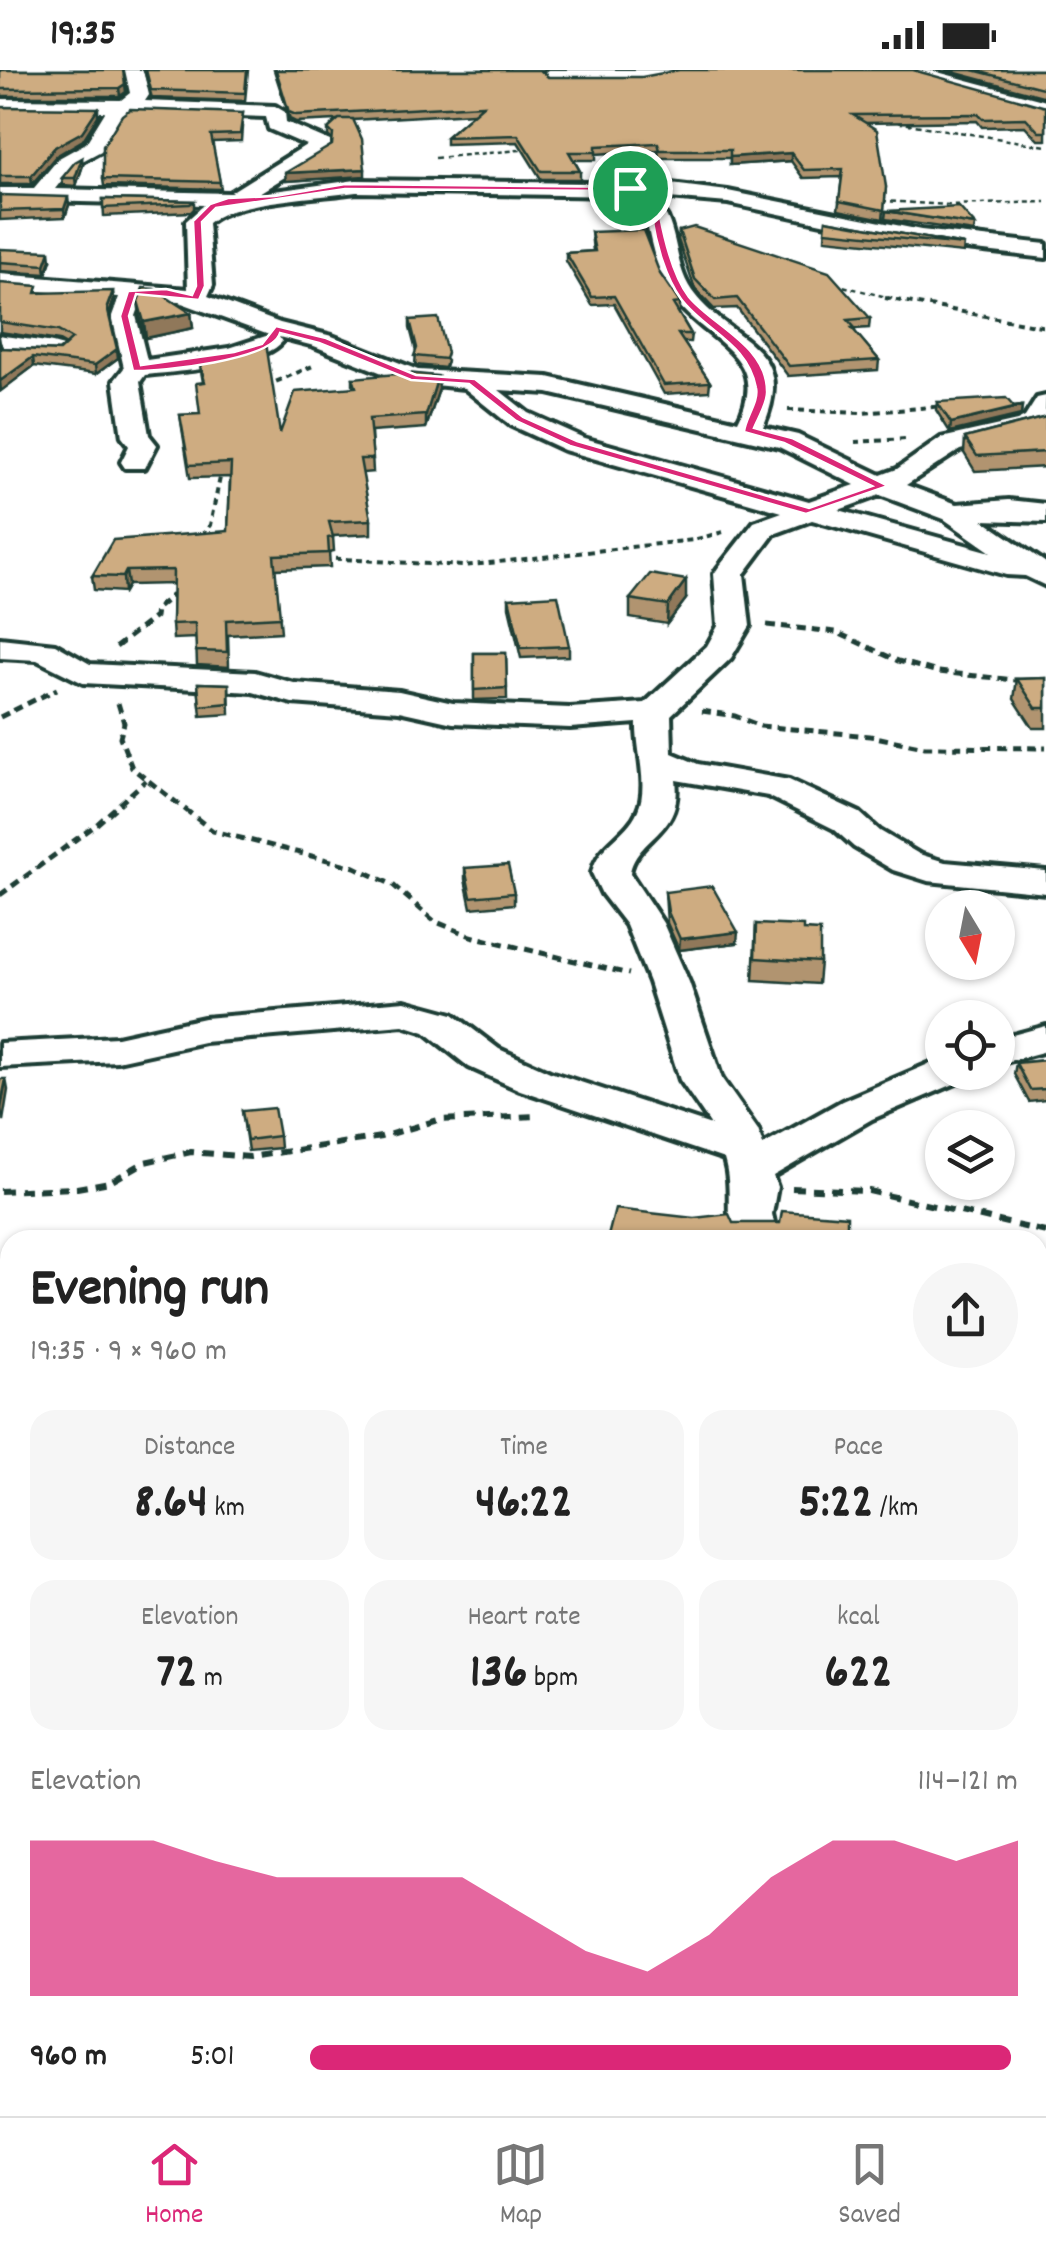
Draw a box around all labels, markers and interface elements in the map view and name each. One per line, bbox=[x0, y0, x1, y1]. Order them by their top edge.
text: 19:35 bbox=[50, 8, 117, 63]
pin bbox=[588, 146, 673, 231]
icon: arrive bbox=[603, 161, 658, 216]
north arrow bbox=[925, 890, 1015, 980]
map controls bbox=[925, 890, 1015, 1200]
button: locate bbox=[925, 1000, 1015, 1090]
button: layers bbox=[925, 1110, 1015, 1200]
text: Evening run bbox=[30, 1253, 269, 1332]
button: share bbox=[913, 1263, 1018, 1368]
text: 19:35 · 9 × 960 m bbox=[30, 1330, 227, 1376]
text: Distance bbox=[144, 1429, 235, 1469]
text: Time bbox=[500, 1429, 548, 1469]
text: Pace bbox=[834, 1429, 883, 1469]
text: 8.64 bbox=[134, 1469, 208, 1541]
text: 46:22 bbox=[475, 1469, 573, 1541]
text: 5:22 bbox=[798, 1469, 873, 1541]
text: km bbox=[208, 1490, 245, 1530]
text: /km bbox=[873, 1490, 918, 1530]
text: Elevation bbox=[141, 1599, 238, 1639]
text: Heart rate bbox=[467, 1599, 581, 1639]
text: kcal bbox=[837, 1599, 880, 1639]
text: 72 bbox=[156, 1639, 197, 1711]
text: 136 bbox=[470, 1639, 527, 1711]
text: 622 bbox=[824, 1639, 892, 1711]
text: m bbox=[197, 1660, 223, 1700]
text: bpm bbox=[527, 1660, 578, 1700]
text: Elevation bbox=[30, 1760, 141, 1806]
text: 114–121 m bbox=[918, 1760, 1018, 1806]
text: 960 m bbox=[30, 2035, 107, 2081]
text: 5:01 bbox=[190, 2035, 235, 2081]
tab: Home bbox=[145, 2137, 203, 2237]
tab: Map bbox=[493, 2137, 548, 2237]
tab: Saved bbox=[838, 2137, 901, 2237]

